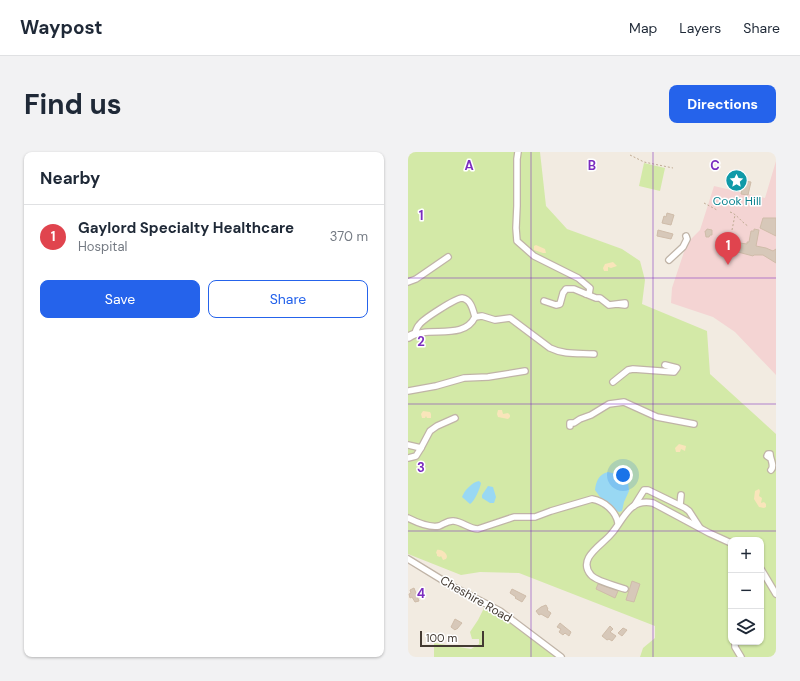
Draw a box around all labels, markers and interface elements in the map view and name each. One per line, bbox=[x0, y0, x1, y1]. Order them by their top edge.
text: Waypost bbox=[20, 15, 103, 40]
text: Map bbox=[629, 19, 657, 37]
text: Layers bbox=[679, 19, 721, 37]
text: Share bbox=[743, 19, 780, 37]
button: Directions bbox=[669, 85, 776, 123]
text: Find us bbox=[24, 86, 122, 123]
text: A bbox=[464, 157, 474, 174]
text: B bbox=[588, 157, 596, 174]
text: C bbox=[710, 157, 720, 174]
text: Nearby bbox=[40, 167, 100, 189]
place icon: Cook Hill bbox=[724, 167, 750, 193]
place label: Cook Hill bbox=[713, 193, 761, 209]
text: 1 bbox=[419, 207, 423, 224]
text: Gaylord Specialty Healthcare bbox=[78, 218, 294, 238]
text: 1 bbox=[51, 228, 55, 245]
text: 370 m bbox=[330, 228, 368, 245]
pin: 1 bbox=[715, 232, 741, 265]
text: Hospital bbox=[78, 238, 127, 255]
button: Save bbox=[40, 280, 200, 318]
button: Share bbox=[208, 280, 368, 318]
text: 2 bbox=[417, 333, 425, 350]
text: 3 bbox=[417, 459, 425, 476]
your location bbox=[613, 465, 633, 485]
map controls bbox=[728, 537, 764, 645]
button: + bbox=[728, 537, 764, 573]
street label: Cheshire Road bbox=[437, 572, 515, 626]
button: − bbox=[728, 573, 764, 609]
text: 4 bbox=[417, 585, 425, 602]
button: layers bbox=[728, 609, 764, 645]
scale bar bbox=[420, 629, 484, 648]
text: 100 m bbox=[426, 631, 457, 645]

